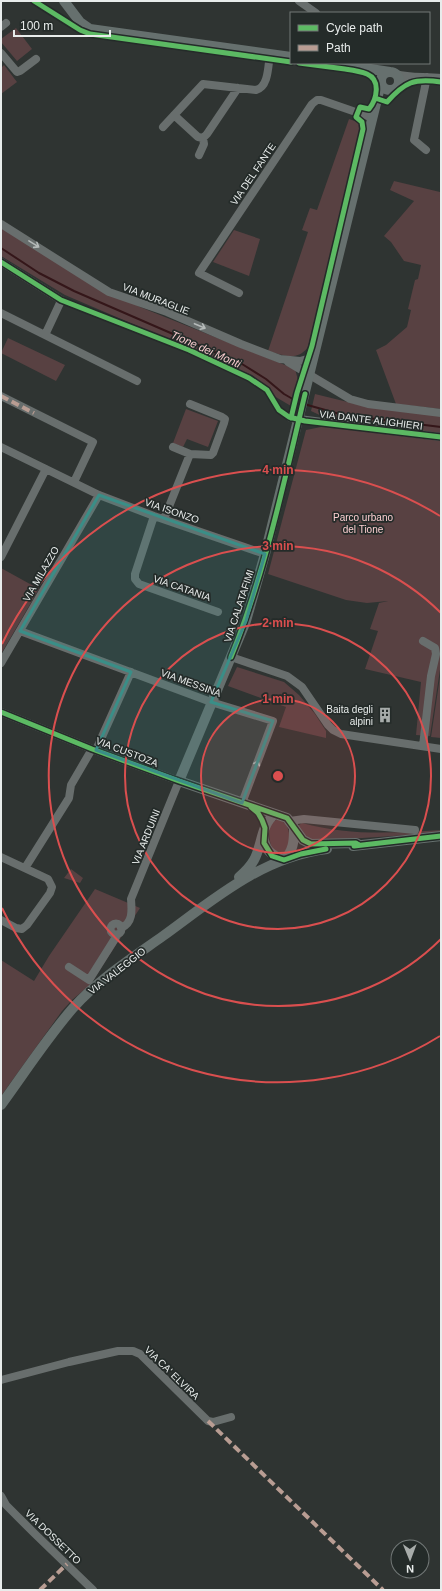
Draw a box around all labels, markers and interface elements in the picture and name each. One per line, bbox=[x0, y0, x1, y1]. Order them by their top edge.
scale bar bbox=[14, 12, 110, 38]
legend bbox=[290, 12, 430, 64]
text: 100 m bbox=[20, 19, 53, 33]
text: Cycle path bbox=[326, 21, 383, 35]
text: Path bbox=[326, 41, 351, 55]
street label: VIA DEL FANTE bbox=[228, 141, 278, 207]
one-way arrow bbox=[28, 241, 40, 249]
street label: VIA MURAGLIE bbox=[121, 281, 191, 317]
one-way arrow bbox=[193, 323, 205, 330]
water label: Tione dei Monti bbox=[169, 328, 243, 370]
street label: VIA DANTE ALIGHIERI bbox=[319, 408, 423, 432]
text: 4 min bbox=[262, 463, 294, 477]
street label: VIA ISONZO bbox=[143, 497, 201, 525]
park label: Parco urbano del Tione bbox=[333, 512, 393, 535]
text: 3 min bbox=[262, 539, 294, 553]
street label: VIA MILAZZO bbox=[21, 544, 61, 603]
street label: VIA CALATAFIMI bbox=[222, 568, 256, 644]
street label: VIA CATANIA bbox=[152, 573, 213, 603]
text: 2 min bbox=[262, 616, 294, 630]
street label: VIA MESSINA bbox=[159, 667, 223, 699]
text: 1 min bbox=[262, 692, 294, 706]
place label: Baita degli alpini bbox=[326, 704, 373, 727]
building icon: Baita degli alpini bbox=[376, 706, 394, 724]
street label: VIA CUSTOZA bbox=[94, 735, 160, 769]
one-way arrow bbox=[253, 761, 261, 773]
centre of rings bbox=[271, 769, 285, 783]
street label: VIA ARDUINI bbox=[130, 808, 162, 866]
street label: VIA VALEGGIO bbox=[86, 945, 148, 997]
street label: VIA CA' ELVIRA bbox=[142, 1344, 202, 1402]
street label: VIA DOSSETTO bbox=[23, 1508, 83, 1567]
north arrow bbox=[390, 1539, 430, 1579]
text: N bbox=[406, 1563, 414, 1575]

